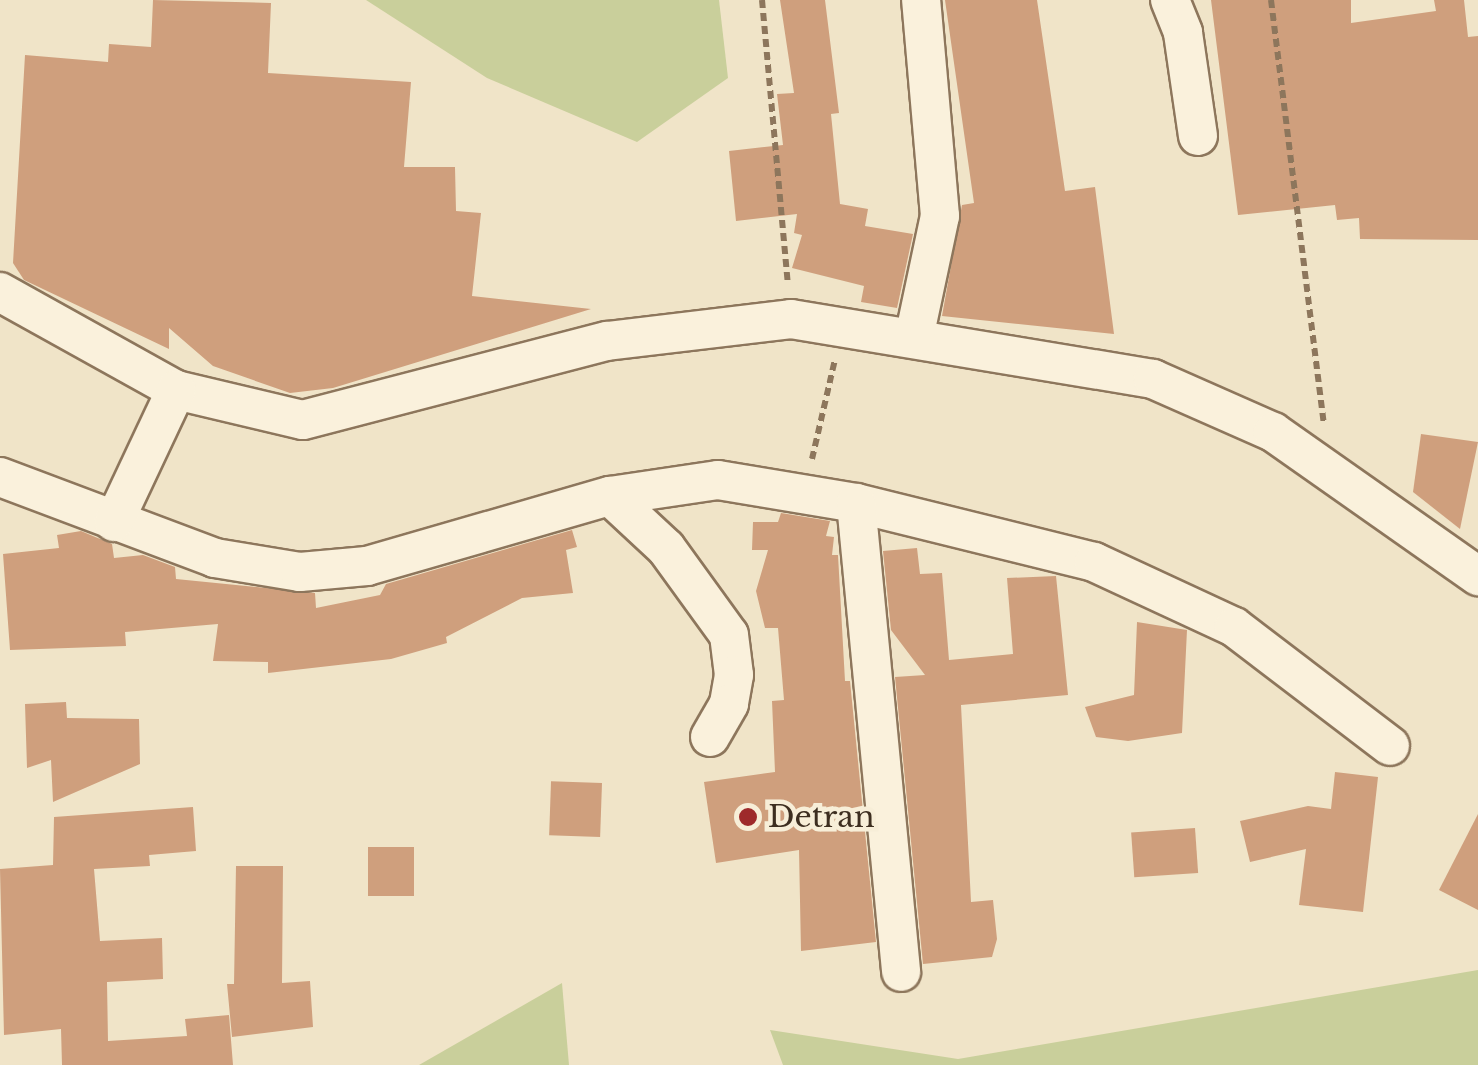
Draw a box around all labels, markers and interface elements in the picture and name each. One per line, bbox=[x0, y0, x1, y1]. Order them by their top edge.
place label: Detran bbox=[768, 799, 875, 835]
marker: Detran bbox=[737, 806, 759, 828]

